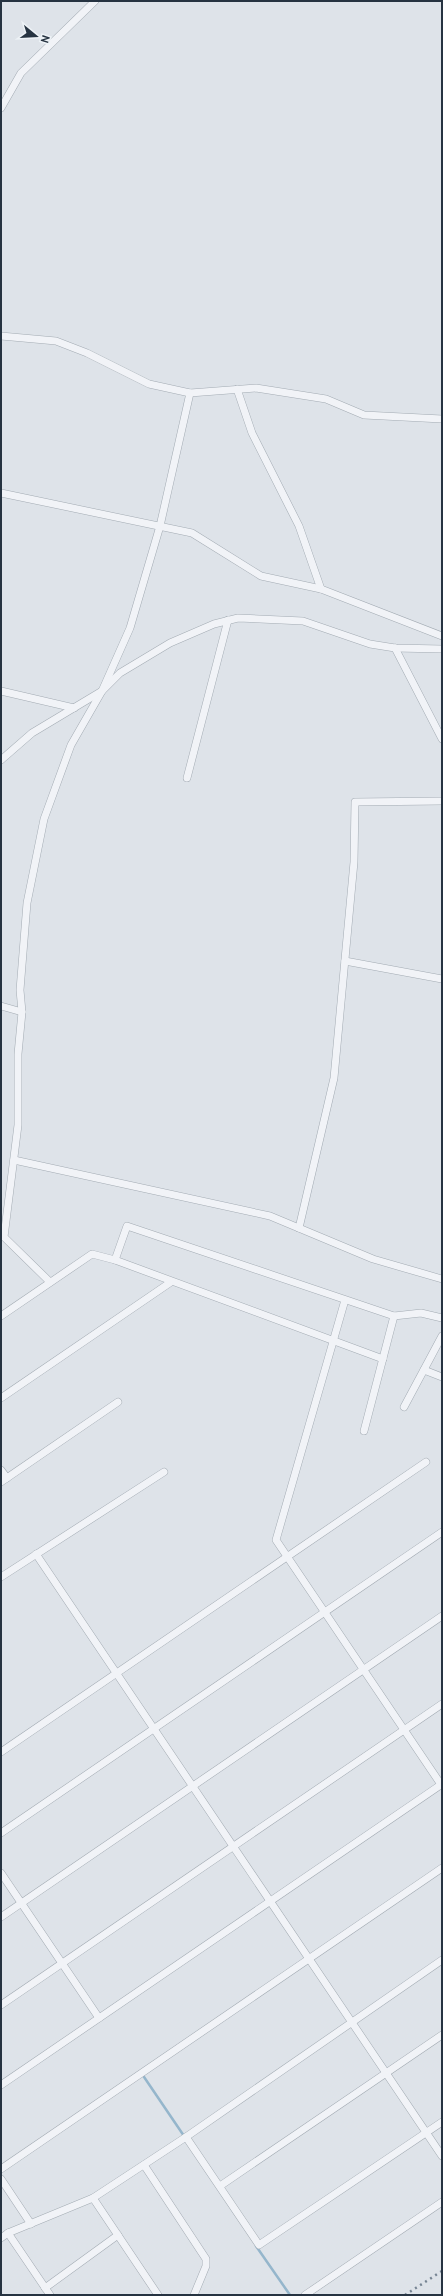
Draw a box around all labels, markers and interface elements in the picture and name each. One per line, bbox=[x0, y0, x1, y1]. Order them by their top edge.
north arrow bbox=[16, 16, 56, 56]
text: N bbox=[38, 33, 53, 45]

